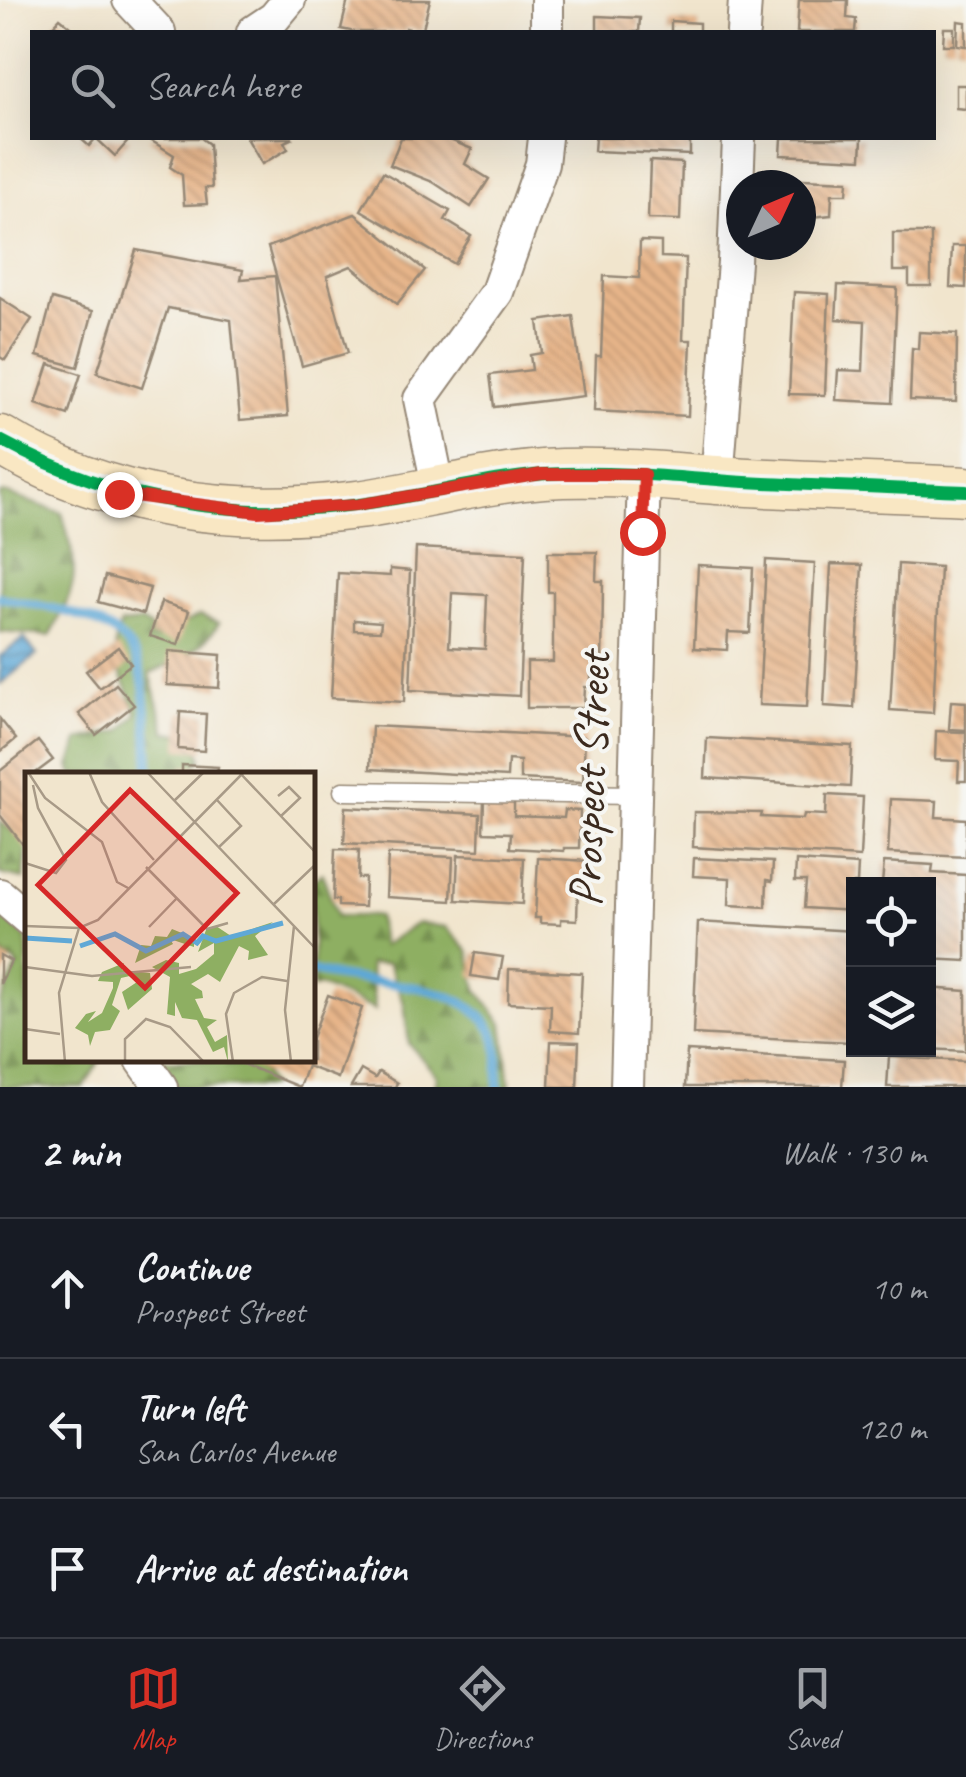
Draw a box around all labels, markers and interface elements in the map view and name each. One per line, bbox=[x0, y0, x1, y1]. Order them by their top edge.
search box bbox=[30, 30, 936, 140]
icon: search bbox=[65, 58, 120, 113]
text: Search here bbox=[145, 62, 300, 109]
north arrow bbox=[726, 170, 816, 260]
route end bbox=[97, 472, 143, 518]
route start bbox=[620, 510, 666, 556]
street label: Prospect Street bbox=[555, 647, 624, 907]
inset map bbox=[25, 772, 315, 1062]
map controls bbox=[846, 877, 936, 1057]
button: locate bbox=[846, 877, 936, 967]
button: layers bbox=[846, 967, 936, 1057]
text: 2 min bbox=[40, 1126, 120, 1179]
text: Walk · 130 m bbox=[782, 1132, 926, 1173]
text: Continue bbox=[135, 1244, 249, 1291]
icon: ahead bbox=[40, 1261, 95, 1316]
text: 10 m bbox=[872, 1268, 926, 1309]
text: Prospect Street bbox=[135, 1291, 305, 1332]
text: Turn left bbox=[135, 1384, 245, 1431]
icon: left bbox=[40, 1401, 95, 1456]
text: 120 m bbox=[857, 1408, 926, 1449]
text: San Carlos Avenue bbox=[135, 1431, 335, 1472]
icon: arrive bbox=[40, 1541, 95, 1596]
text: Arrive at destination bbox=[135, 1545, 407, 1592]
tab: Map bbox=[126, 1661, 181, 1756]
tab: Directions bbox=[434, 1661, 532, 1756]
tab: Saved bbox=[785, 1661, 840, 1756]

